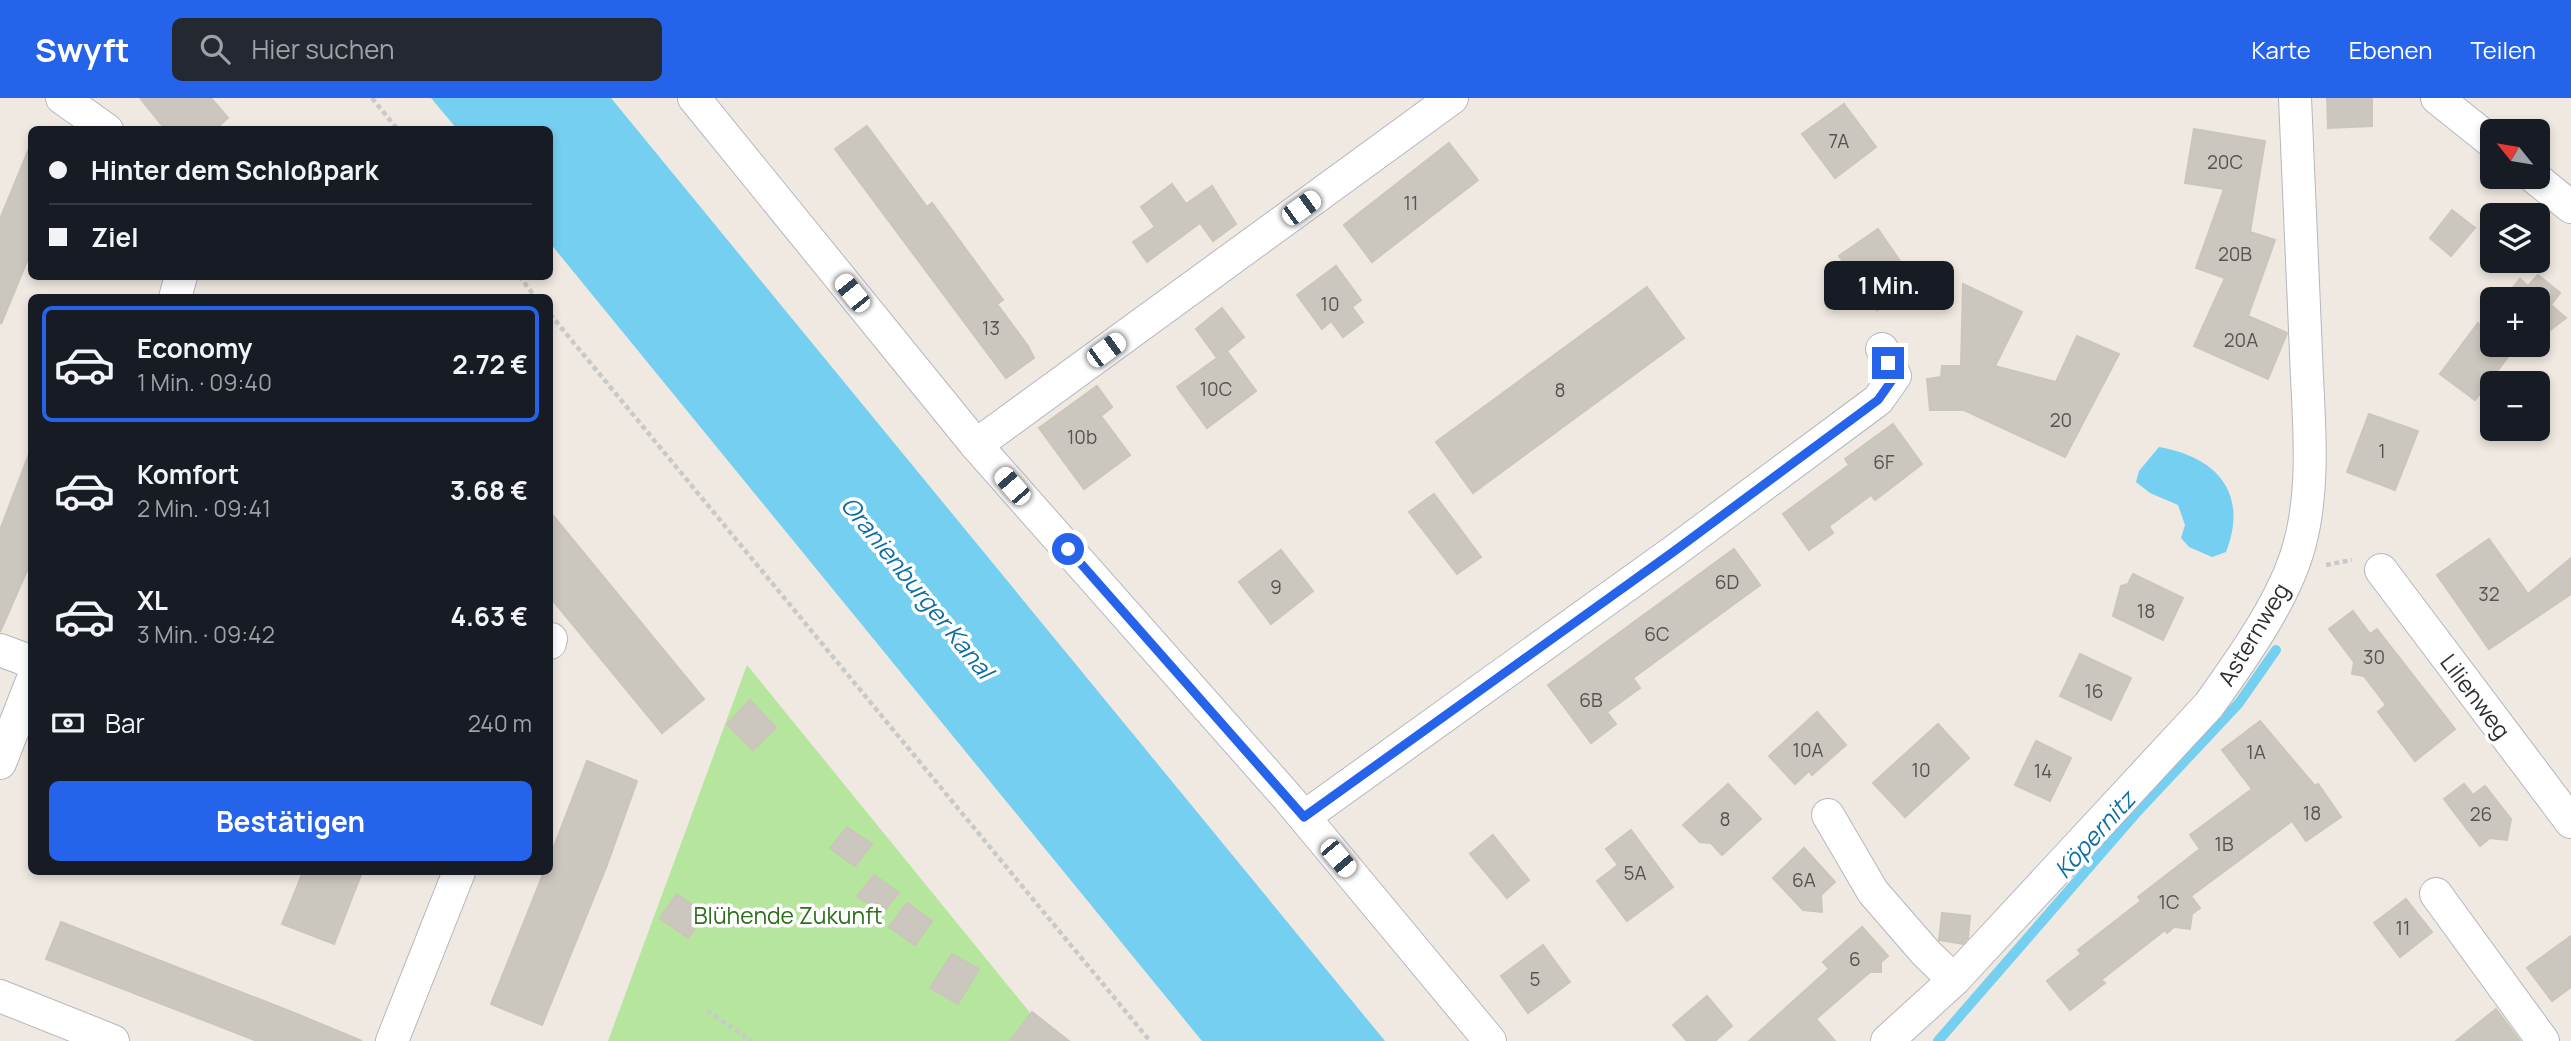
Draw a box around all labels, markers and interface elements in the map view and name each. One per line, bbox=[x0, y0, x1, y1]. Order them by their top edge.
search box bbox=[172, 18, 662, 81]
text: Swyft bbox=[35, 27, 130, 72]
icon: search bbox=[196, 30, 234, 68]
text: Hier suchen bbox=[252, 31, 394, 67]
text: Karte bbox=[2251, 33, 2311, 66]
text: Ebenen bbox=[2349, 33, 2432, 66]
text: Teilen bbox=[2470, 33, 2536, 66]
north arrow bbox=[2480, 119, 2550, 189]
map controls bbox=[2480, 119, 2550, 441]
house number: 7A bbox=[1829, 128, 1849, 154]
house number: 20C bbox=[2207, 149, 2243, 175]
text: Hinter dem Schloßpark bbox=[91, 152, 378, 188]
car bbox=[1278, 187, 1325, 229]
house number: 11 bbox=[1404, 190, 1418, 216]
button: layers bbox=[2480, 203, 2550, 273]
text: Ziel bbox=[91, 219, 139, 255]
house number: 20B bbox=[2218, 241, 2252, 267]
callout: 1 Min. bbox=[1823, 261, 1953, 310]
text: 1 Min. bbox=[1858, 269, 1920, 301]
car bbox=[831, 270, 874, 316]
button: + bbox=[2480, 287, 2550, 357]
house number: 10 bbox=[1320, 291, 1340, 317]
house number: 13 bbox=[982, 315, 1000, 341]
house number: 20A bbox=[2224, 327, 2258, 353]
car bbox=[1083, 329, 1130, 371]
text: Economy bbox=[137, 330, 252, 366]
icon: car bbox=[53, 333, 116, 396]
text: 2.72 € bbox=[452, 346, 528, 382]
route end bbox=[1872, 347, 1904, 379]
text: 1 Min. · 09:40 bbox=[137, 366, 272, 398]
button: − bbox=[2480, 371, 2550, 441]
house number: 10C bbox=[1200, 376, 1232, 402]
house number: 8 bbox=[1554, 377, 1566, 403]
house number: 20 bbox=[2050, 407, 2072, 433]
house number: 10b bbox=[1067, 424, 1097, 450]
house number: 1 bbox=[2378, 438, 2386, 464]
house number: 6F bbox=[1873, 449, 1895, 475]
text: Komfort bbox=[137, 456, 239, 492]
icon: car bbox=[53, 459, 116, 522]
car bbox=[991, 463, 1034, 509]
text: 3.68 € bbox=[450, 472, 528, 508]
water label: Oranienburger Kanal bbox=[834, 489, 1004, 688]
text: 2 Min. · 09:41 bbox=[137, 492, 271, 524]
route start bbox=[1052, 533, 1084, 565]
house number: 6D bbox=[1715, 569, 1739, 595]
house number: 9 bbox=[1270, 574, 1282, 600]
street label: Asternweg bbox=[2210, 576, 2296, 692]
house number: 32 bbox=[2478, 581, 2500, 607]
text: XL bbox=[137, 582, 168, 618]
icon: car bbox=[53, 585, 116, 648]
text: 4.63 € bbox=[451, 598, 528, 634]
house number: 18 bbox=[2137, 598, 2155, 624]
text: 3 Min. · 09:42 bbox=[137, 618, 275, 650]
house number: 6C bbox=[1644, 621, 1670, 647]
house number: 30 bbox=[2363, 644, 2385, 670]
street label: Lilienweg bbox=[2433, 647, 2519, 745]
house number: 16 bbox=[2084, 678, 2104, 704]
house number: 6B bbox=[1579, 687, 1603, 713]
icon: cash bbox=[49, 704, 87, 742]
text: Bar bbox=[105, 705, 145, 741]
text: 240 m bbox=[468, 707, 532, 739]
house number: 10A bbox=[1792, 737, 1824, 763]
house number: 1A bbox=[2246, 739, 2266, 765]
house number: 10 bbox=[1911, 757, 1931, 783]
house number: 14 bbox=[2034, 758, 2052, 784]
button: Bestätigen bbox=[49, 781, 532, 861]
water label: Köpernitz bbox=[2046, 782, 2143, 885]
house number: 18 bbox=[2303, 800, 2321, 826]
house number: 26 bbox=[2470, 801, 2492, 827]
house number: 8 bbox=[1719, 806, 1731, 832]
house number: 1B bbox=[2214, 831, 2234, 857]
car bbox=[1317, 835, 1360, 881]
house number: 5A bbox=[1623, 860, 1647, 886]
house number: 6A bbox=[1792, 867, 1816, 893]
house number: 1C bbox=[2158, 889, 2180, 915]
park label: Blühende Zukunft bbox=[693, 899, 883, 931]
house number: 11 bbox=[2396, 915, 2410, 941]
house number: 6 bbox=[1849, 946, 1861, 972]
house number: 5 bbox=[1530, 966, 1541, 992]

